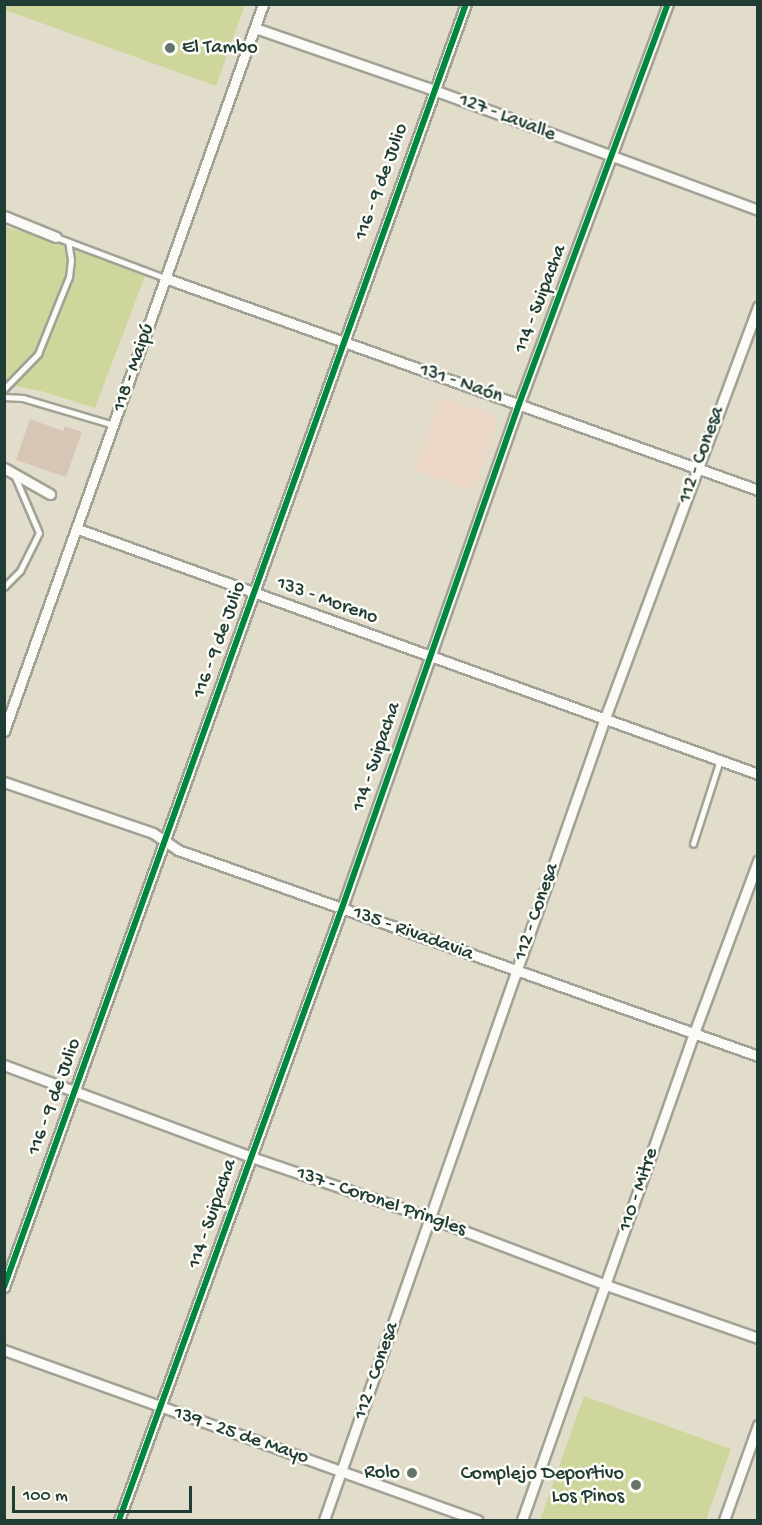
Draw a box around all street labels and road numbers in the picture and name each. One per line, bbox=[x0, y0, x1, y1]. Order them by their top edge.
street label: 127 - Lavalle bbox=[455, 89, 559, 147]
street label: 116 - 9 de Julio bbox=[350, 120, 414, 244]
street label: 114 - Suipacha bbox=[509, 242, 573, 356]
street label: 118 - Maipú bbox=[108, 321, 160, 415]
street label: 131 - Naón bbox=[416, 359, 506, 409]
street label: 112 - Conesa bbox=[673, 403, 731, 507]
street label: 133 - Moreno bbox=[273, 572, 381, 630]
street label: 116 - 9 de Julio bbox=[188, 578, 252, 702]
street label: 114 - Suipacha bbox=[347, 699, 407, 815]
street label: 112 - Conesa bbox=[509, 860, 565, 964]
street label: 135 - Rivadavia bbox=[349, 901, 477, 967]
street label: 116 - 9 de Julio bbox=[23, 1035, 87, 1159]
street label: 110 - Mitre bbox=[613, 1145, 665, 1235]
street label: 114 - Suipacha bbox=[183, 1156, 243, 1272]
street label: 137 - Coronel Pringles bbox=[293, 1162, 469, 1242]
street label: 112 - Conesa bbox=[349, 1319, 405, 1423]
street label: 139 - 25 de Mayo bbox=[170, 1402, 312, 1470]

